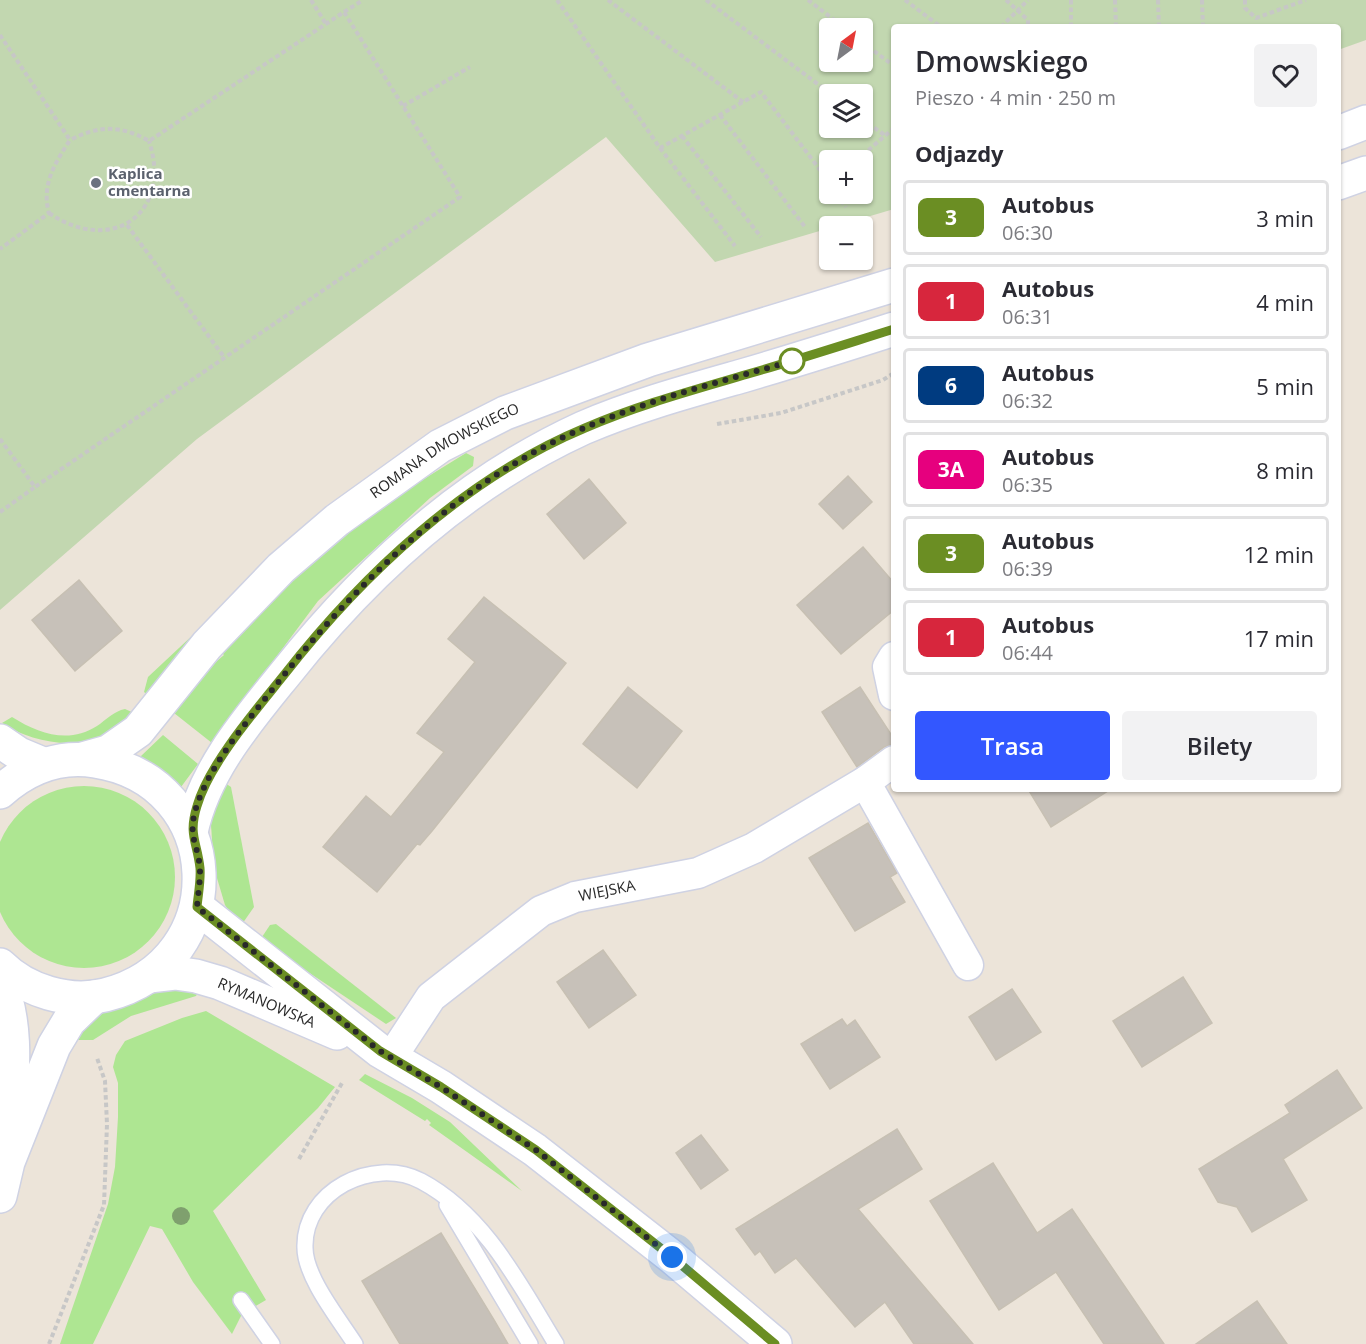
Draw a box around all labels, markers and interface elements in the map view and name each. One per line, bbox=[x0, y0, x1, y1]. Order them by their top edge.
north arrow bbox=[819, 18, 873, 72]
map controls bbox=[819, 18, 873, 270]
text: Dmowskiego bbox=[915, 42, 1088, 80]
button: heart bbox=[1254, 44, 1317, 107]
button: layers bbox=[819, 84, 873, 138]
text: Pieszo · 4 min · 250 m bbox=[915, 84, 1116, 111]
text: Odjazdy bbox=[915, 138, 1004, 168]
button: + bbox=[819, 150, 873, 204]
place label: Kaplica cmentarna bbox=[108, 163, 190, 200]
marker: Kaplica cmentarna bbox=[89, 176, 103, 190]
text: Autobus bbox=[1002, 189, 1094, 219]
text: 3 bbox=[945, 203, 957, 231]
text: 3 min bbox=[1256, 203, 1314, 233]
button: − bbox=[819, 216, 873, 270]
text: 06:30 bbox=[1002, 219, 1053, 246]
text: Autobus bbox=[1002, 273, 1094, 303]
text: 1 bbox=[945, 287, 957, 315]
text: 4 min bbox=[1256, 287, 1314, 317]
text: 06:31 bbox=[1002, 303, 1053, 330]
unlabelled marker bbox=[779, 348, 805, 374]
text: Autobus bbox=[1002, 357, 1094, 387]
text: 6 bbox=[945, 371, 957, 399]
text: 5 min bbox=[1256, 371, 1314, 401]
text: 06:32 bbox=[1002, 387, 1053, 414]
street label: ROMANA DMOWSKIEGO bbox=[366, 398, 522, 502]
text: Autobus bbox=[1002, 441, 1094, 471]
text: 3A bbox=[938, 455, 964, 483]
text: 8 min bbox=[1256, 455, 1314, 485]
text: 06:35 bbox=[1002, 471, 1053, 498]
text: Autobus bbox=[1002, 525, 1094, 555]
text: 3 bbox=[945, 539, 957, 567]
text: 12 min bbox=[1244, 539, 1314, 569]
text: 06:39 bbox=[1002, 555, 1053, 582]
text: Autobus bbox=[1002, 609, 1094, 639]
text: 1 bbox=[945, 623, 957, 651]
text: 17 min bbox=[1244, 623, 1314, 653]
text: 06:44 bbox=[1002, 639, 1053, 666]
button: Trasa bbox=[915, 711, 1110, 780]
button: Bilety bbox=[1122, 711, 1317, 780]
street label: WIEJSKA bbox=[577, 874, 637, 905]
street label: RYMANOWSKA bbox=[215, 972, 319, 1032]
your location bbox=[657, 1242, 687, 1272]

